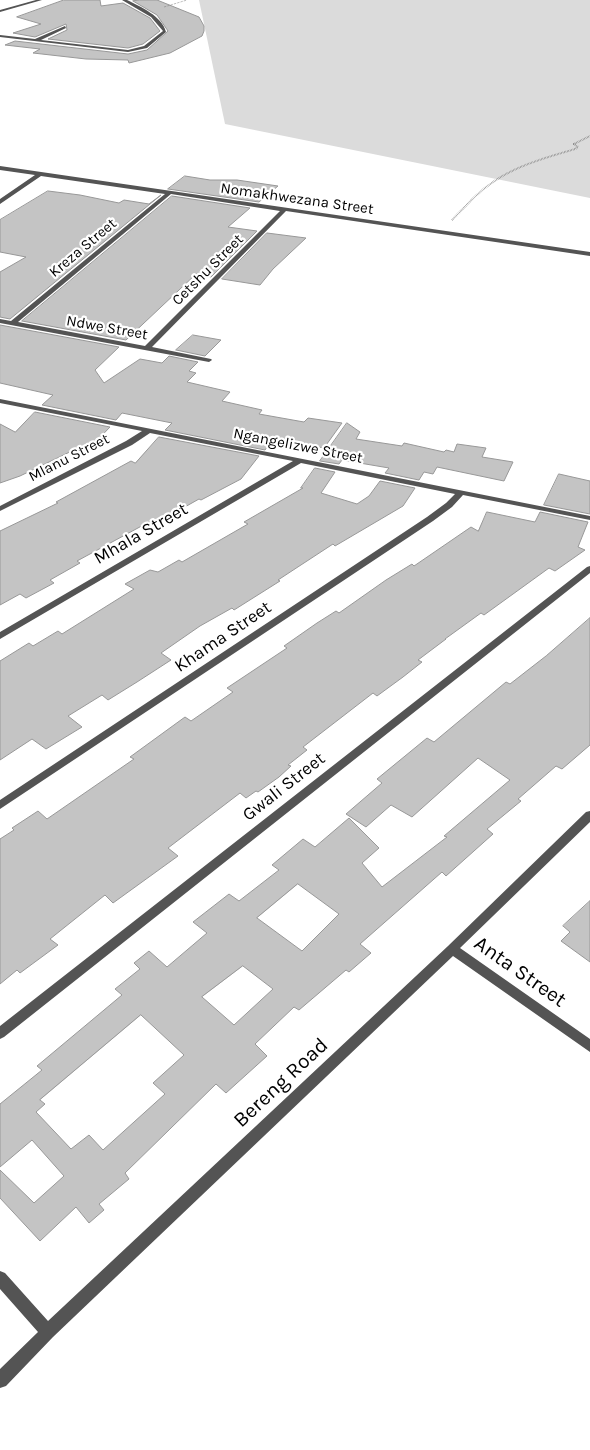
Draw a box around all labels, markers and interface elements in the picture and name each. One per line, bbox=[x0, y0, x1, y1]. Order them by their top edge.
street label: Nomakhwezana Street bbox=[219, 179, 375, 219]
street label: Kreza Street bbox=[46, 215, 120, 281]
street label: Cetshu Street bbox=[169, 231, 247, 309]
street label: Ndwe Street bbox=[65, 312, 149, 344]
street label: Ngangelizwe Street bbox=[232, 425, 364, 467]
street label: Mlanu Street bbox=[26, 430, 112, 486]
street label: Mhala Street bbox=[90, 498, 192, 570]
street label: Khama Street bbox=[170, 597, 276, 677]
street label: Gwali Street bbox=[238, 748, 330, 826]
street label: Anta Street bbox=[469, 931, 571, 1013]
street label: Bereng Road bbox=[229, 1033, 333, 1133]

